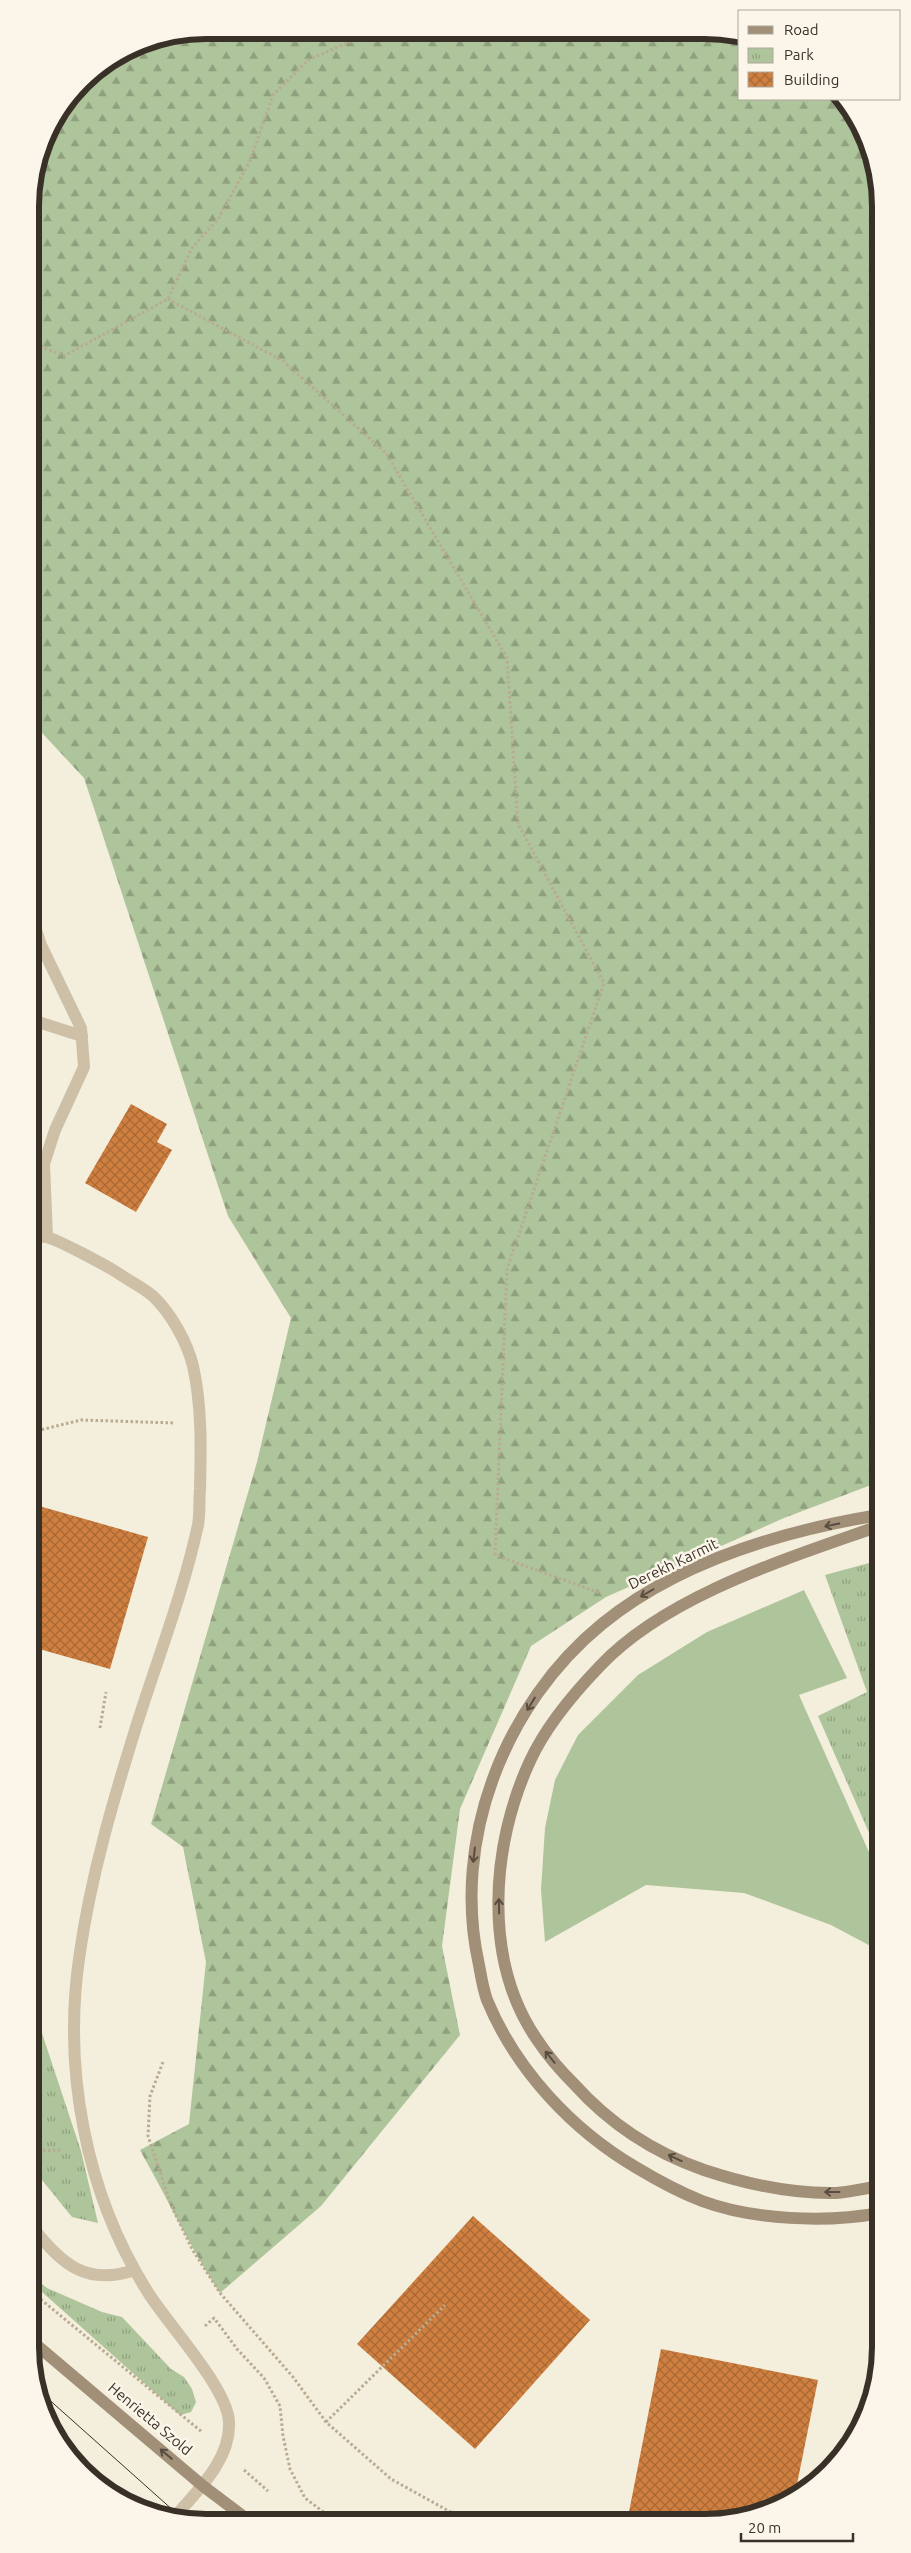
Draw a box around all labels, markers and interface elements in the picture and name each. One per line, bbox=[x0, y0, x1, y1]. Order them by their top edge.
legend bbox=[738, 10, 901, 100]
text: Road bbox=[784, 21, 819, 38]
text: Park bbox=[784, 46, 814, 63]
text: Building bbox=[784, 71, 839, 88]
one-way arrow bbox=[824, 1520, 840, 1530]
street label: Derekh Karmit bbox=[625, 1535, 720, 1593]
one-way arrow bbox=[640, 1588, 655, 1598]
one-way arrow bbox=[525, 1697, 535, 1711]
one-way arrow bbox=[469, 1846, 479, 1862]
one-way arrow bbox=[494, 1898, 504, 1914]
one-way arrow bbox=[545, 2051, 556, 2064]
one-way arrow bbox=[667, 2153, 682, 2163]
one-way arrow bbox=[824, 2187, 840, 2197]
street label: Henrietta Szold bbox=[105, 2379, 196, 2459]
one-way arrow bbox=[159, 2448, 172, 2460]
scale bar bbox=[741, 2510, 854, 2542]
text: 20 m bbox=[748, 2519, 781, 2536]

